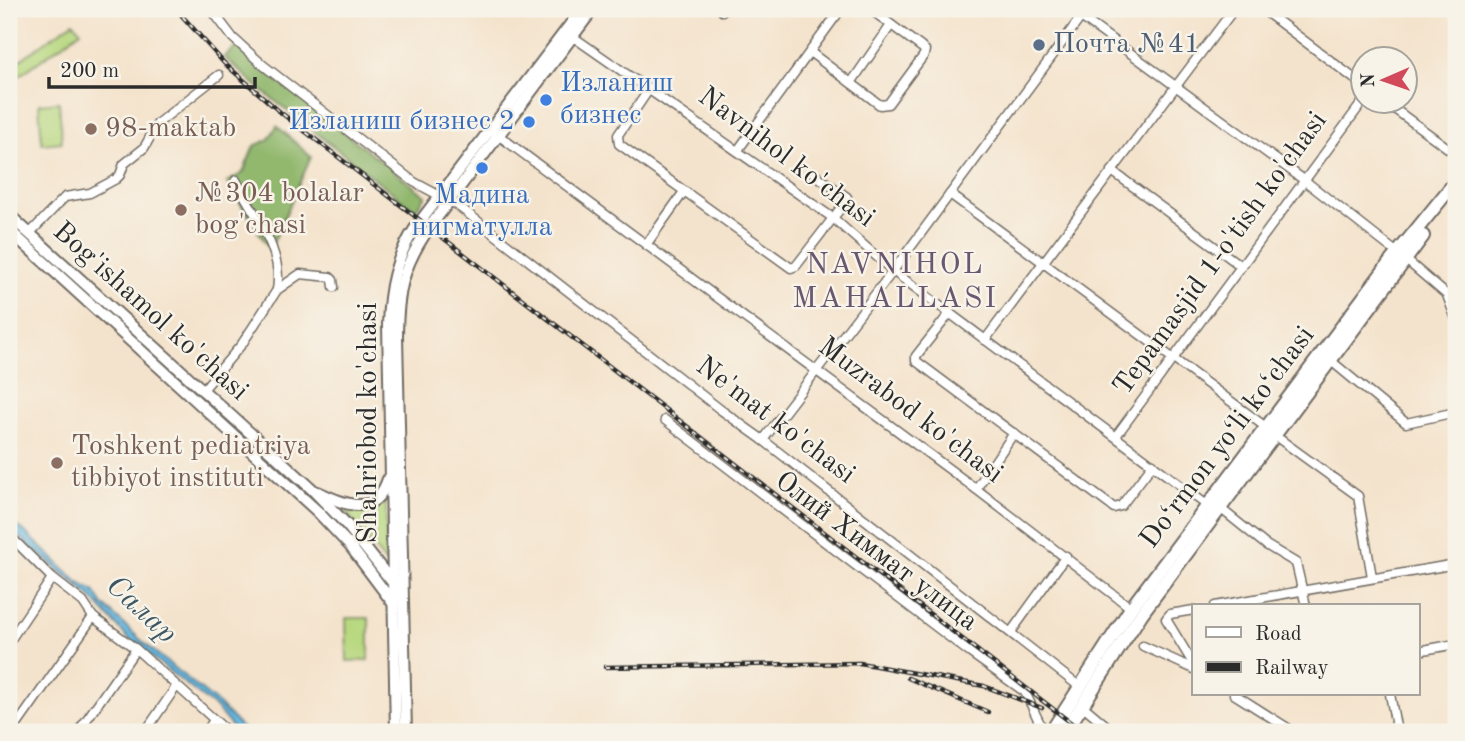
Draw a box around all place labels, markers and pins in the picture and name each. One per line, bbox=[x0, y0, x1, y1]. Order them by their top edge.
place label: Почта №41 bbox=[1053, 31, 1200, 59]
marker: Почта №41 bbox=[1031, 37, 1047, 53]
place label: Изланиш бизнес bbox=[560, 70, 673, 130]
marker: Изланиш бизнес bbox=[538, 92, 554, 108]
place label: Изланиш бизнес 2 bbox=[288, 108, 515, 136]
marker: Изланиш бизнес 2 bbox=[521, 114, 537, 130]
place label: 98-maktab bbox=[105, 115, 236, 143]
marker: 98-maktab bbox=[83, 121, 99, 137]
marker: Мадина нигматулла bbox=[474, 160, 490, 176]
place label: №304 bolalar bog'chasi bbox=[195, 180, 364, 240]
place label: Мадина нигматулла bbox=[411, 182, 553, 242]
marker: №304 bolalar bog'chasi bbox=[173, 202, 189, 218]
place label: Toshkent pediatriya tibbiyot instituti bbox=[71, 433, 311, 493]
marker: Toshkent pediatriya tibbiyot instituti bbox=[49, 455, 65, 471]

